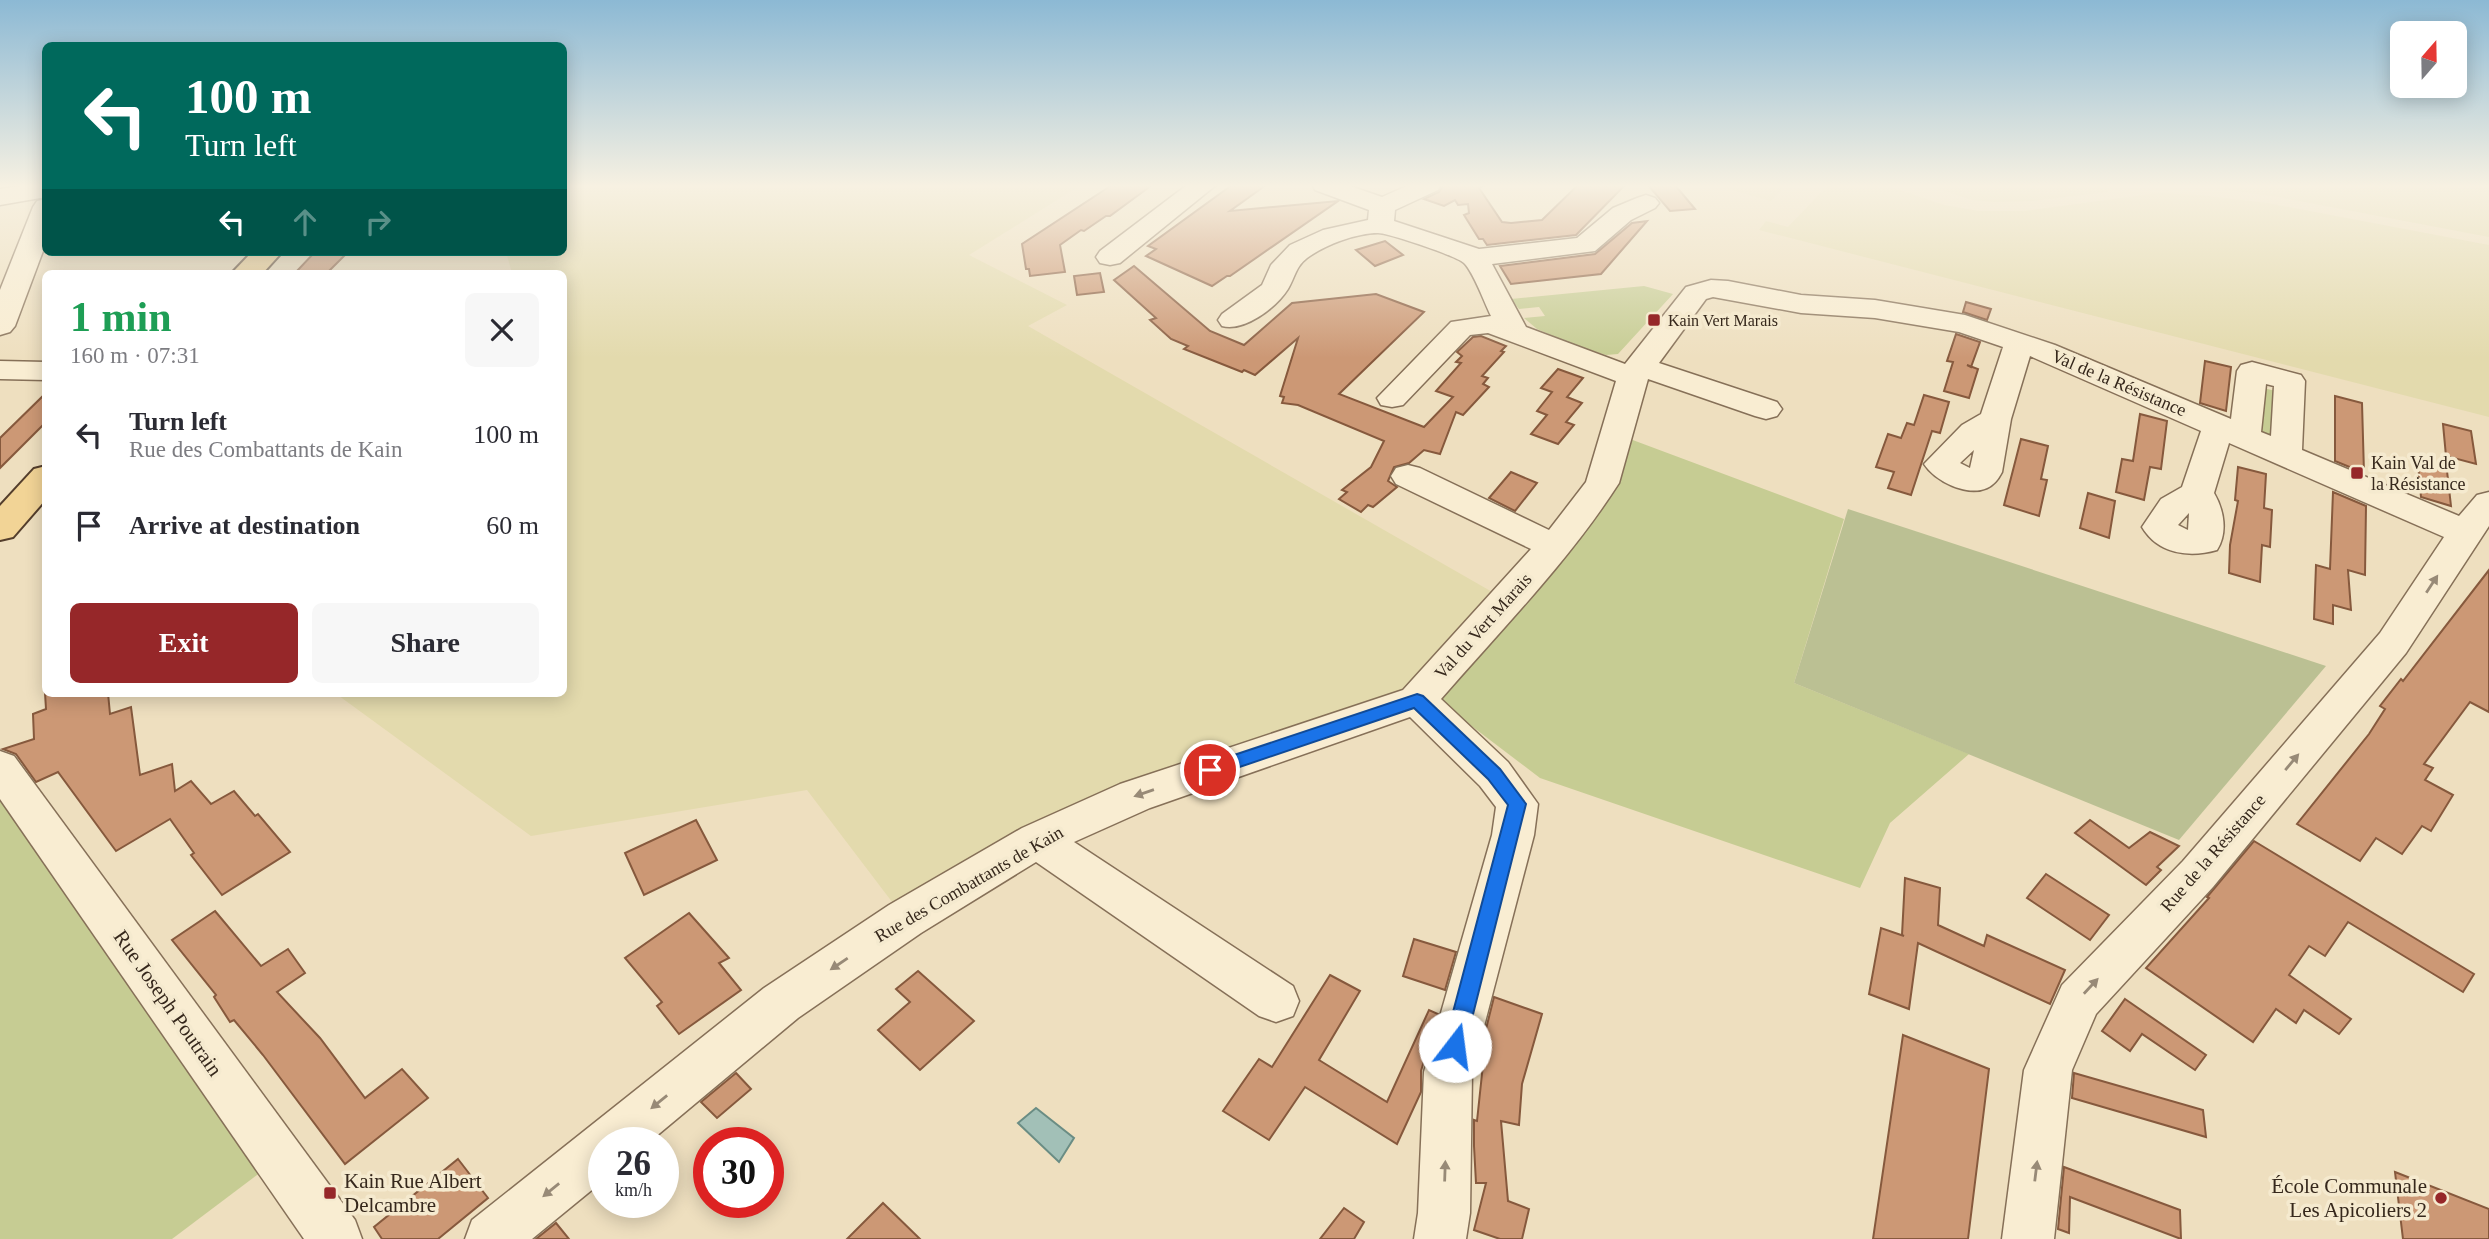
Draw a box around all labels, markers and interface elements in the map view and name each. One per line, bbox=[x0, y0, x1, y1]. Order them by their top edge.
north arrow bbox=[2390, 21, 2468, 98]
map controls bbox=[2390, 21, 2467, 98]
text: 100 m bbox=[185, 69, 312, 124]
icon: left bbox=[70, 70, 161, 161]
text: Turn left bbox=[185, 127, 297, 163]
icon: left bbox=[213, 203, 251, 241]
icon: ahead bbox=[286, 203, 324, 241]
icon: right bbox=[359, 203, 397, 241]
button: close bbox=[465, 293, 539, 367]
text: 1 min bbox=[70, 294, 172, 340]
marker: Kain Vert Marais bbox=[1646, 312, 1662, 328]
place label: Kain Vert Marais bbox=[1668, 312, 1778, 329]
text: 160 m · 07:31 bbox=[70, 343, 200, 368]
street label: Val de la Résistance bbox=[2049, 346, 2189, 420]
text: Turn left bbox=[129, 407, 227, 436]
icon: left bbox=[70, 416, 108, 454]
text: 100 m bbox=[473, 420, 539, 449]
text: Rue des Combattants de Kain bbox=[129, 437, 402, 462]
place label: Kain Val de la Résistance bbox=[2371, 453, 2465, 494]
marker: Kain Val de la Résistance bbox=[2349, 465, 2365, 481]
icon: arrive bbox=[70, 507, 108, 545]
text: Arrive at destination bbox=[129, 511, 360, 540]
text: 60 m bbox=[486, 511, 539, 540]
street label: Val du Vert Marais bbox=[1430, 569, 1536, 683]
one-way arrow bbox=[2425, 574, 2438, 593]
button: Exit bbox=[70, 603, 298, 683]
button: Share bbox=[312, 603, 539, 683]
pin bbox=[1180, 740, 1240, 800]
icon: arrive bbox=[1191, 751, 1229, 789]
one-way arrow bbox=[2284, 754, 2299, 771]
one-way arrow bbox=[1133, 788, 1154, 799]
street label: Rue de la Résistance bbox=[2156, 790, 2270, 916]
street label: Rue des Combattants de Kain bbox=[871, 822, 1067, 946]
street label: Rue Joseph Poutrain bbox=[109, 925, 228, 1081]
one-way arrow bbox=[830, 957, 848, 971]
one-way arrow bbox=[2082, 978, 2099, 995]
position arrow bbox=[1418, 1009, 1492, 1083]
one-way arrow bbox=[650, 1095, 668, 1110]
speed limit sign: 30 bbox=[693, 1127, 784, 1218]
text: 26 bbox=[616, 1144, 651, 1183]
one-way arrow bbox=[1439, 1160, 1450, 1182]
one-way arrow bbox=[2030, 1160, 2041, 1182]
place label: Kain Rue Albert Delcambre bbox=[344, 1169, 482, 1217]
place label: École Communale Les Apicoliers 2 bbox=[2271, 1174, 2427, 1222]
text: km/h bbox=[615, 1180, 652, 1200]
one-way arrow bbox=[542, 1183, 560, 1198]
marker: Kain Rue Albert Delcambre bbox=[322, 1185, 338, 1201]
marker: École Communale Les Apicoliers 2 bbox=[2433, 1190, 2449, 1206]

